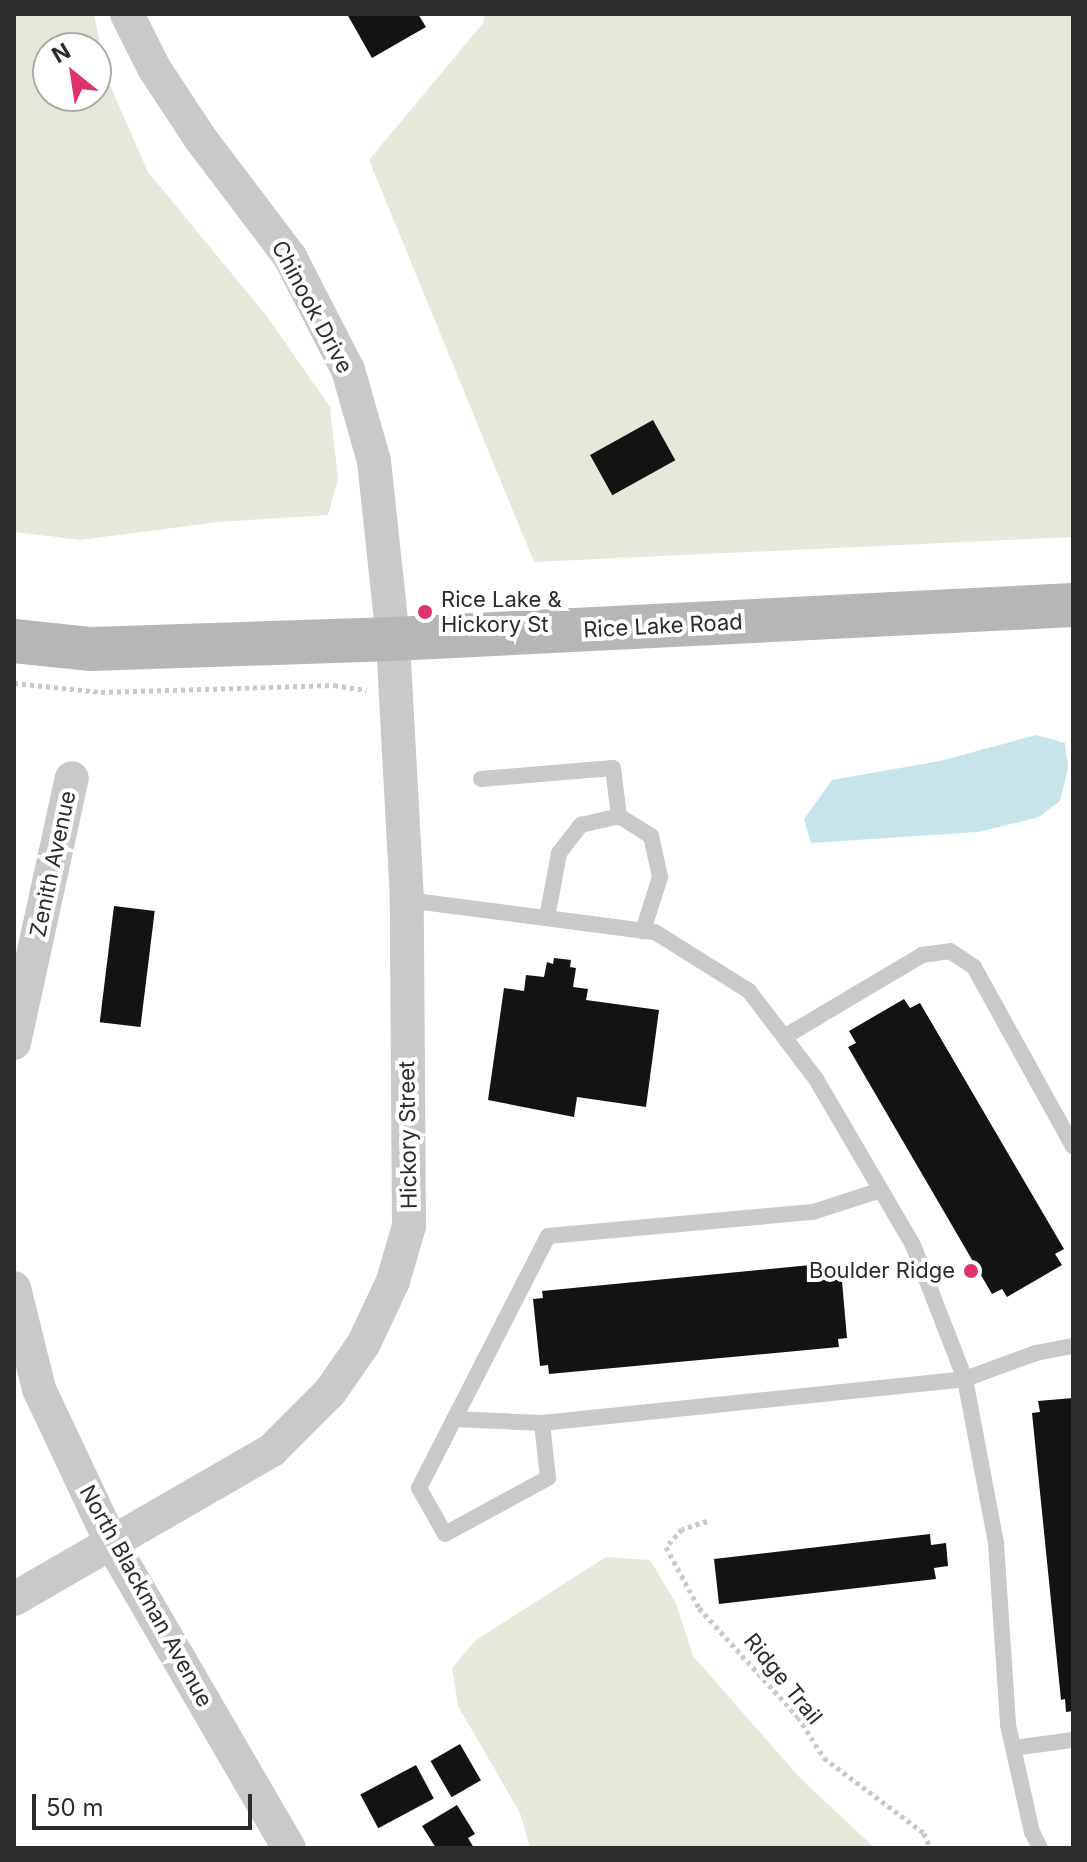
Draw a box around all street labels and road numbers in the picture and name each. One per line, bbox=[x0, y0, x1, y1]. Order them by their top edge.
street label: Chinook Drive bbox=[266, 236, 358, 378]
street label: Rice Lake Road bbox=[583, 609, 743, 643]
street label: Zenith Avenue bbox=[25, 789, 81, 939]
street label: Hickory Street bbox=[394, 1061, 422, 1209]
street label: North Blackman Avenue bbox=[74, 1480, 218, 1712]
street label: Ridge Trail bbox=[738, 1628, 828, 1730]

